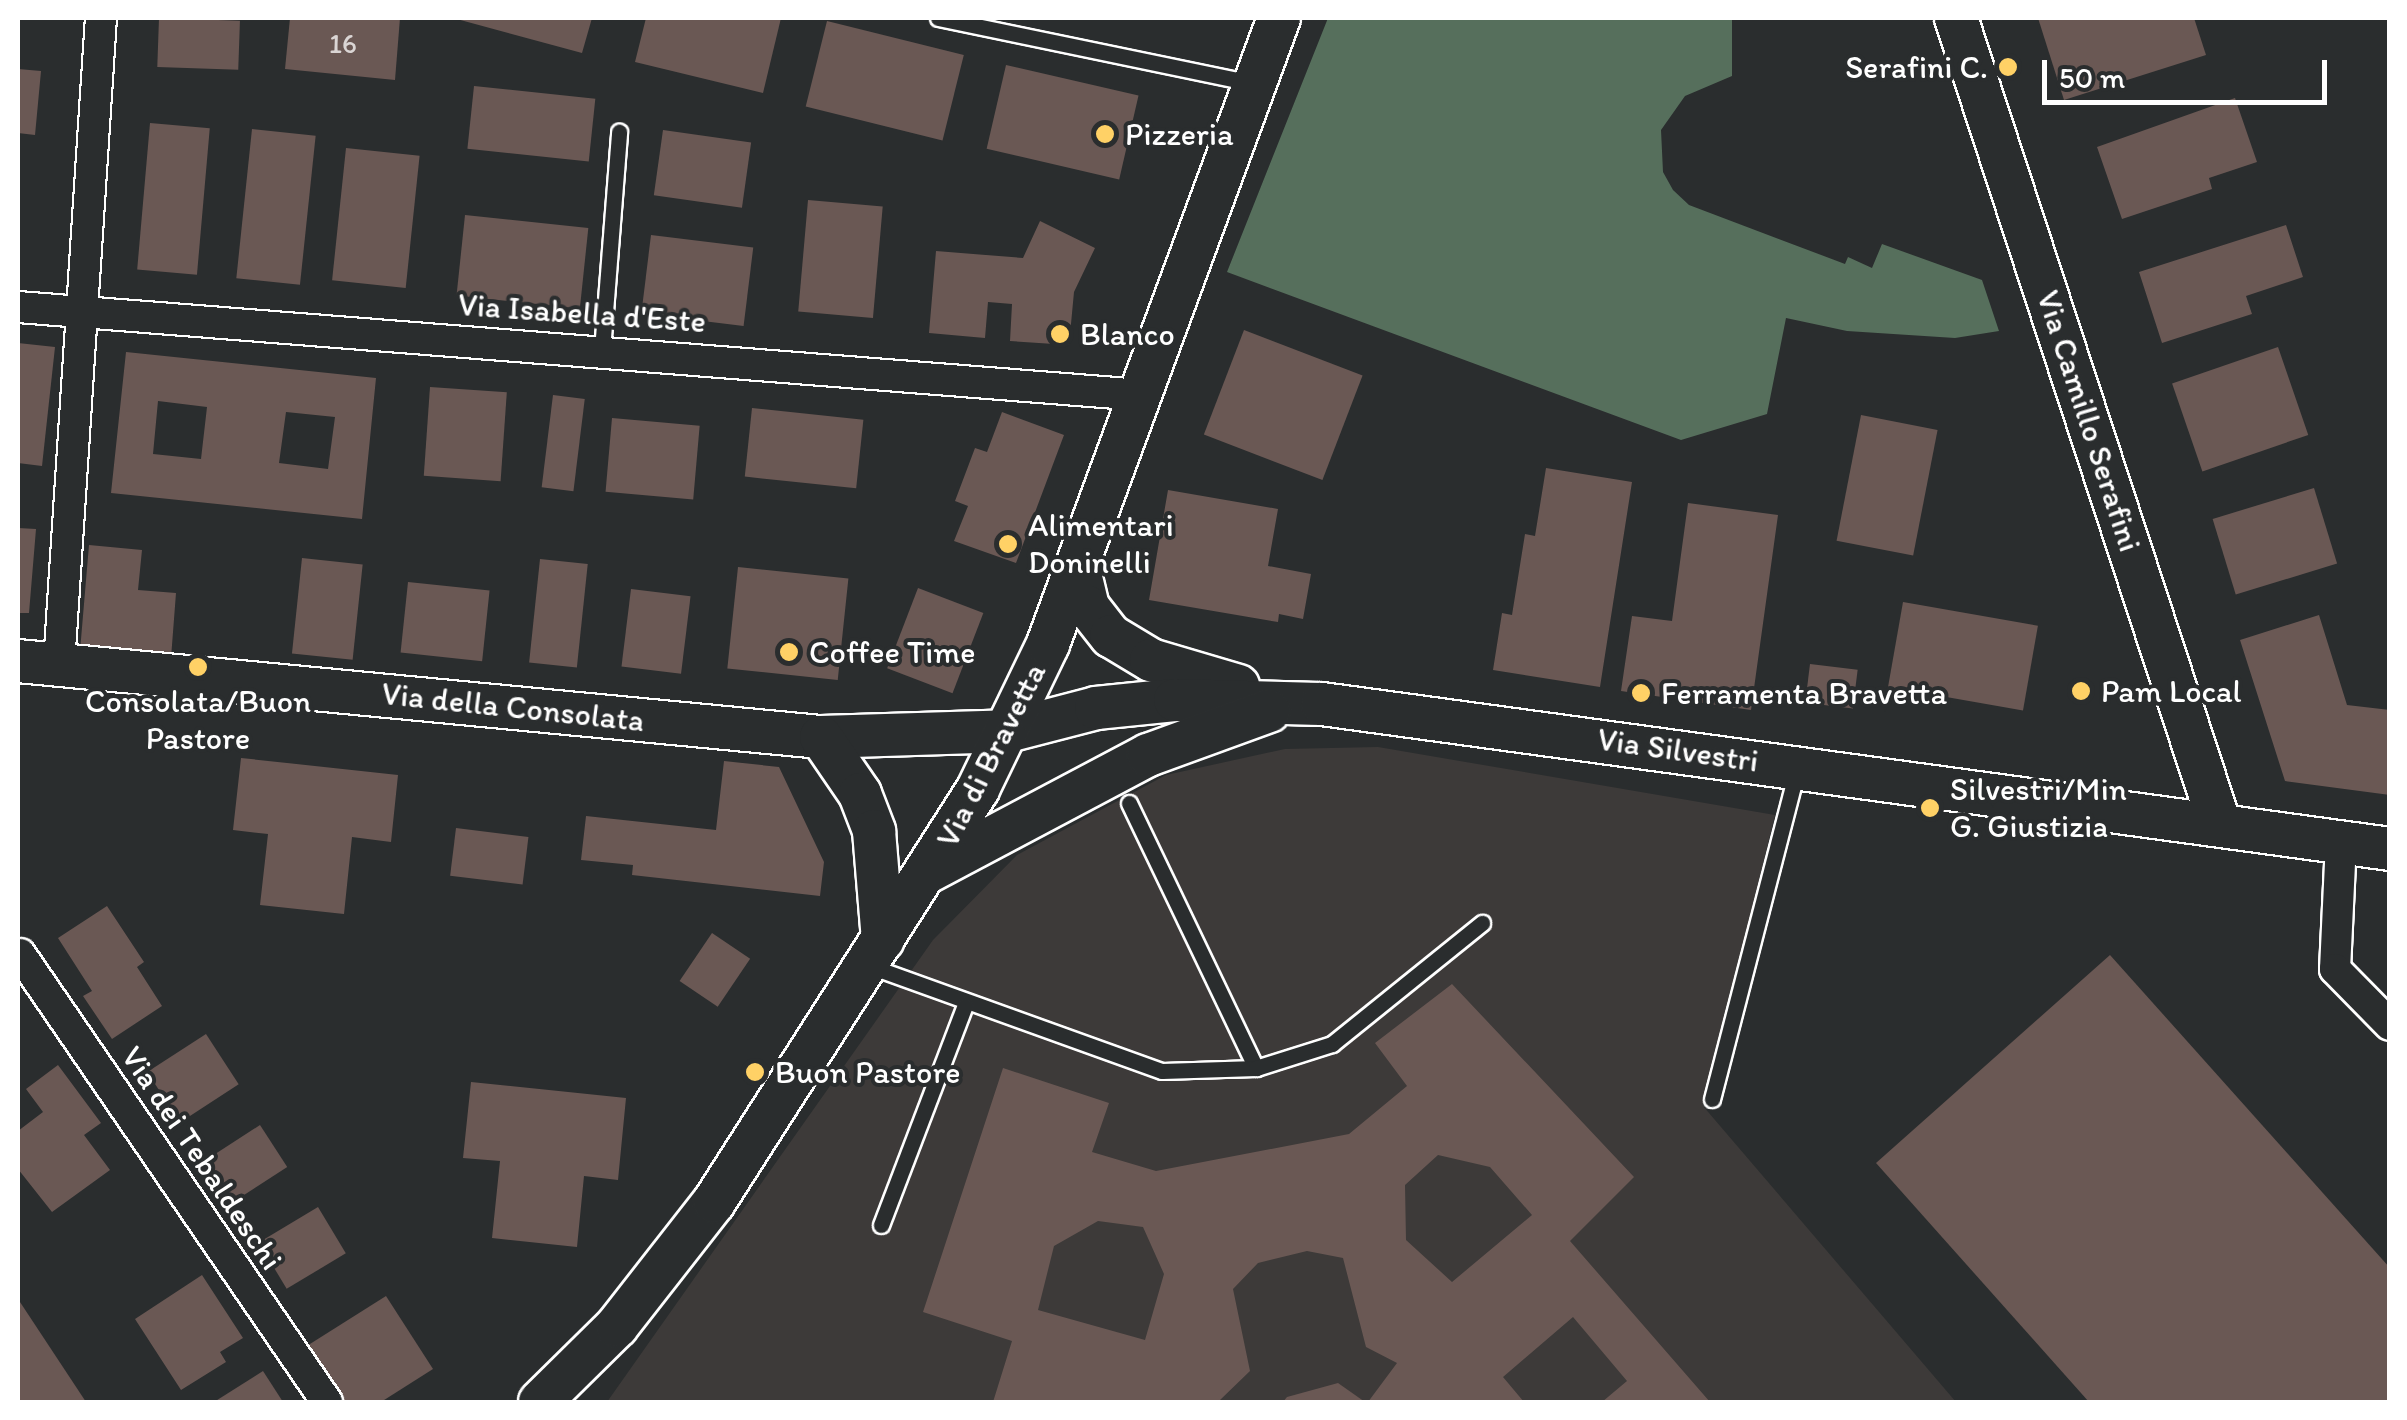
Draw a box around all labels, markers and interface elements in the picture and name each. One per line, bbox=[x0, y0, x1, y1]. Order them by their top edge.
house number: 16 bbox=[329, 26, 357, 60]
scale bar bbox=[2047, 40, 2332, 102]
place label: Serafini C. bbox=[1845, 48, 1988, 86]
marker: Serafini C. bbox=[1997, 56, 2019, 78]
text: 50 m bbox=[2059, 59, 2125, 96]
place label: Pizzeria bbox=[1125, 115, 1234, 153]
marker: Pizzeria bbox=[1094, 123, 1116, 145]
street label: Via Isabella d'Este bbox=[456, 285, 708, 341]
street label: Via Camillo Serafini bbox=[2029, 286, 2149, 556]
place label: Blanco bbox=[1080, 315, 1175, 353]
marker: Blanco bbox=[1049, 323, 1071, 345]
place label: Alimentari Doninelli bbox=[1028, 507, 1174, 582]
marker: Alimentari Doninelli bbox=[997, 533, 1019, 555]
place label: Coffee Time bbox=[809, 633, 975, 671]
marker: Coffee Time bbox=[778, 641, 800, 663]
marker: Consolata/Buon Pastore bbox=[187, 656, 209, 678]
street label: Via di Bravetta bbox=[928, 656, 1054, 854]
place label: Pam Local bbox=[2101, 672, 2241, 710]
street label: Via della Consolata bbox=[380, 674, 646, 740]
place label: Ferramenta Bravetta bbox=[1661, 674, 1948, 712]
marker: Pam Local bbox=[2070, 680, 2092, 702]
marker: Ferramenta Bravetta bbox=[1630, 682, 1652, 704]
place label: Consolata/Buon Pastore bbox=[85, 683, 311, 758]
street label: Via Silvestri bbox=[1595, 720, 1761, 780]
place label: Silvestri/Min G. Giustizia bbox=[1950, 771, 2127, 846]
marker: Silvestri/Min G. Giustizia bbox=[1919, 797, 1941, 819]
street label: Via dei Tebaldeschi bbox=[114, 1041, 290, 1275]
place label: Buon Pastore bbox=[775, 1053, 959, 1091]
marker: Buon Pastore bbox=[744, 1061, 766, 1083]

